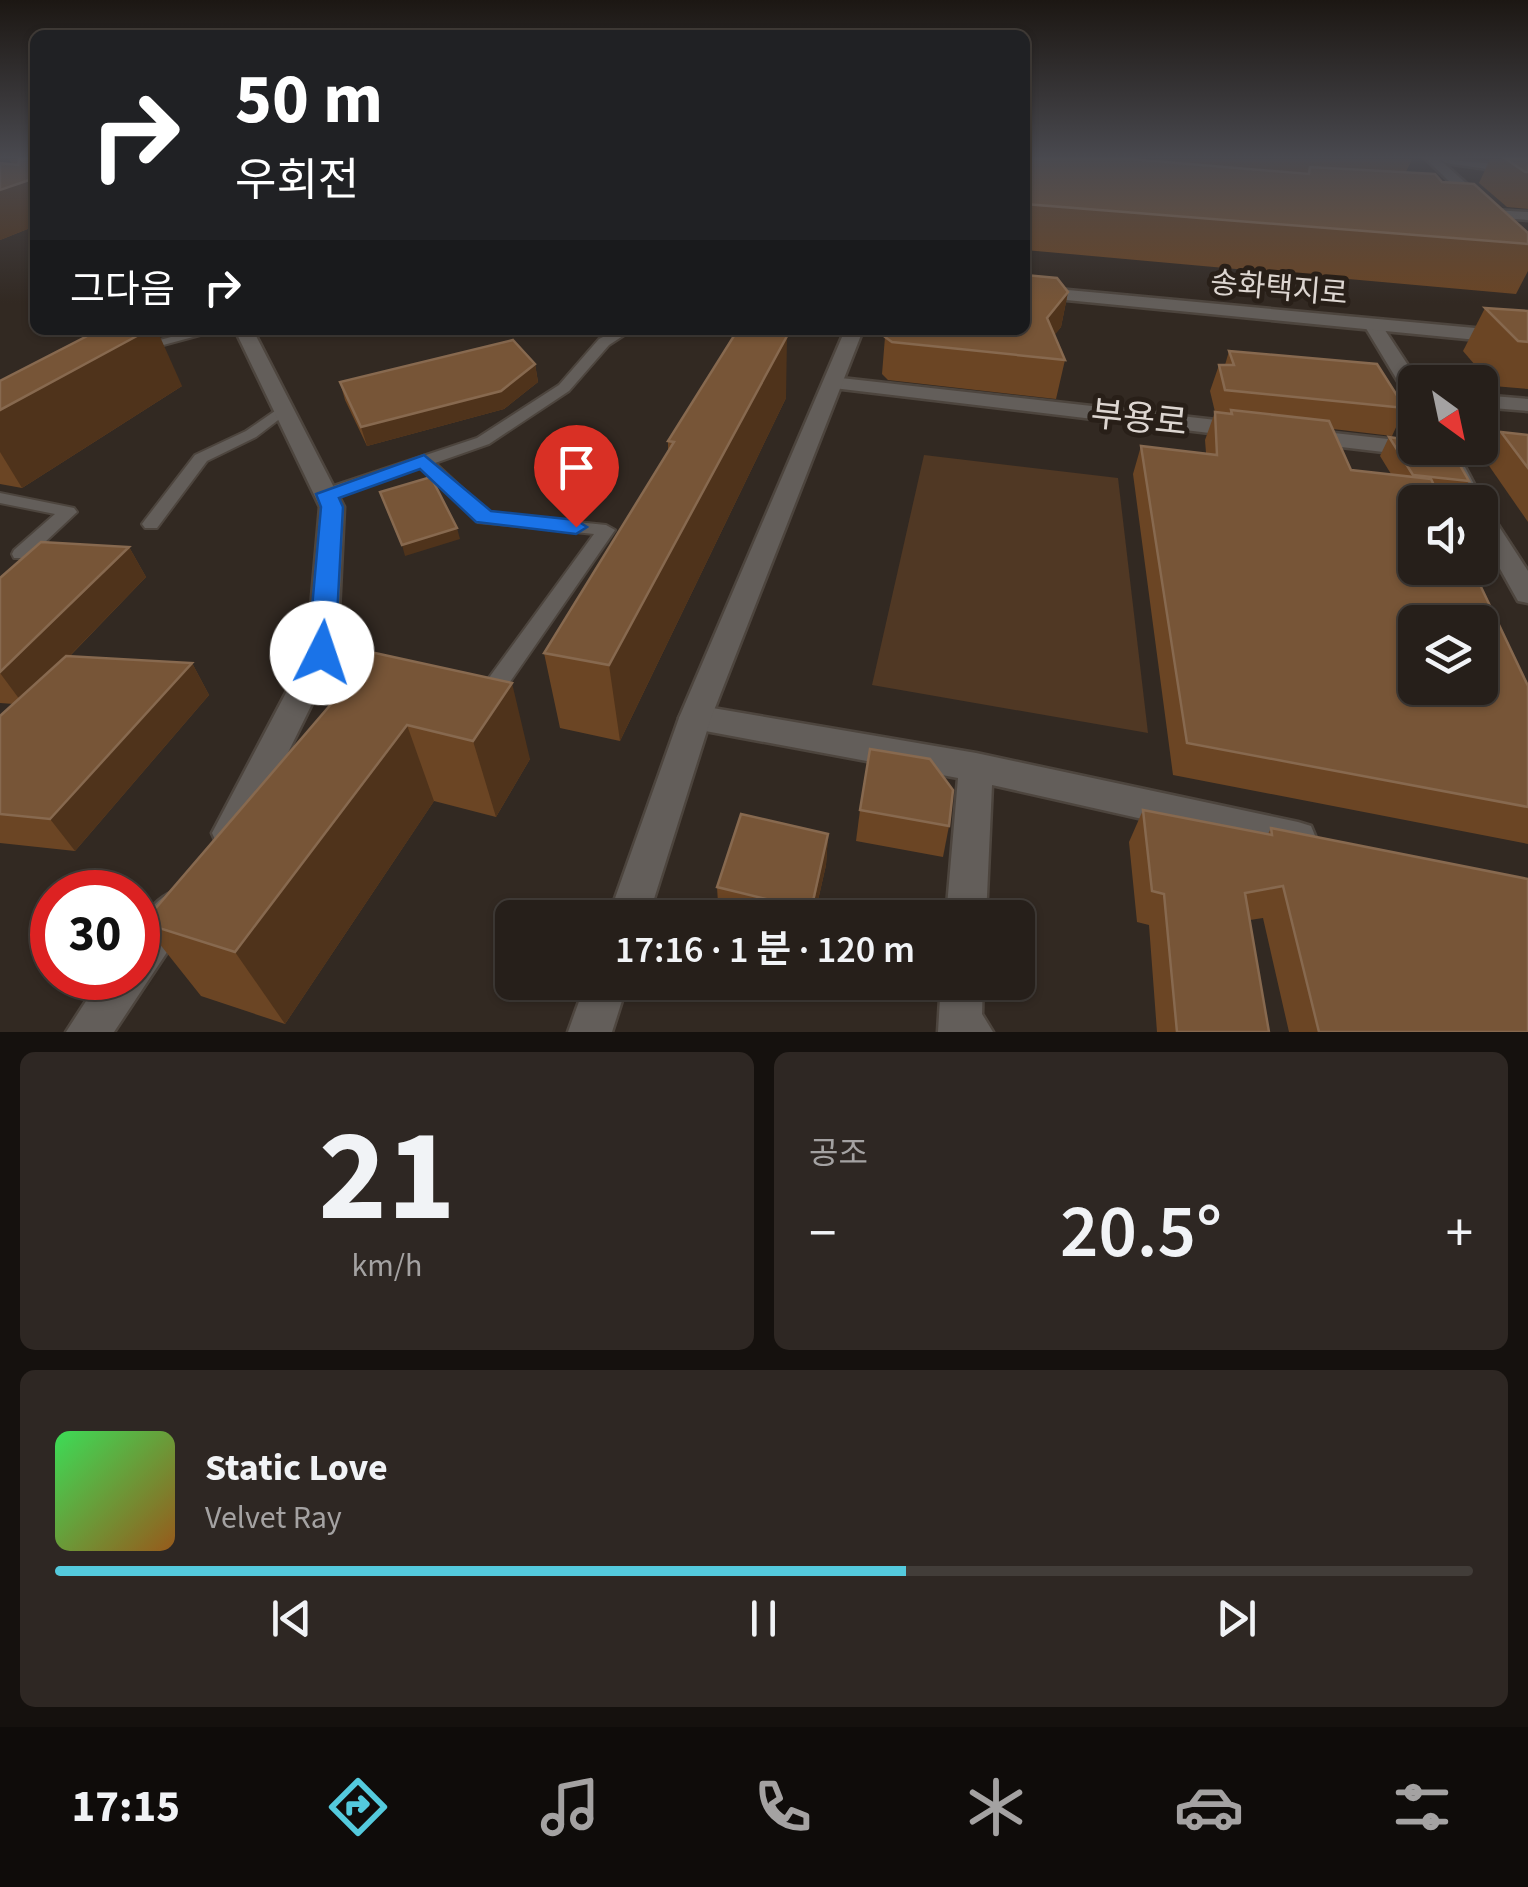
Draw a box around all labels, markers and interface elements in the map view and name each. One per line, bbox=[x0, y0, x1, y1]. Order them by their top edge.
text: 50 m bbox=[235, 50, 383, 150]
icon: right bbox=[70, 70, 200, 200]
text: 우회전 bbox=[235, 149, 359, 213]
icon: right bbox=[195, 260, 250, 315]
street label: 송화택지로 bbox=[1208, 261, 1350, 316]
text: 그다음 bbox=[70, 263, 175, 317]
north arrow bbox=[1398, 365, 1498, 465]
map controls bbox=[1398, 365, 1498, 705]
street label: 부용로 bbox=[1088, 389, 1190, 449]
pin bbox=[534, 425, 619, 528]
icon: arrive bbox=[549, 440, 604, 495]
button: sound bbox=[1398, 485, 1498, 585]
position arrow bbox=[270, 601, 374, 705]
button: layers bbox=[1398, 605, 1498, 705]
speed limit sign: 30 bbox=[30, 870, 160, 1000]
text: 17:16 · 1 분 · 120 m bbox=[615, 923, 915, 977]
text: 21 bbox=[318, 1085, 456, 1270]
text: 공조 bbox=[809, 1131, 868, 1177]
text: 20.5° bbox=[1060, 1179, 1222, 1286]
text: − bbox=[809, 1195, 836, 1273]
text: + bbox=[1446, 1195, 1473, 1273]
text: km/h bbox=[352, 1243, 422, 1289]
text: Static Love bbox=[205, 1441, 388, 1495]
text: Velvet Ray bbox=[205, 1495, 342, 1541]
icon: previous bbox=[264, 1591, 319, 1646]
icon: pause bbox=[736, 1591, 791, 1646]
icon: next bbox=[1209, 1591, 1264, 1646]
icon: directions bbox=[323, 1772, 393, 1842]
icon: music bbox=[535, 1772, 605, 1842]
icon: phone bbox=[748, 1772, 818, 1842]
icon: climate bbox=[961, 1772, 1031, 1842]
icon: car bbox=[1174, 1772, 1244, 1842]
icon: filters bbox=[1387, 1772, 1457, 1842]
text: 17:15 bbox=[71, 1775, 180, 1839]

